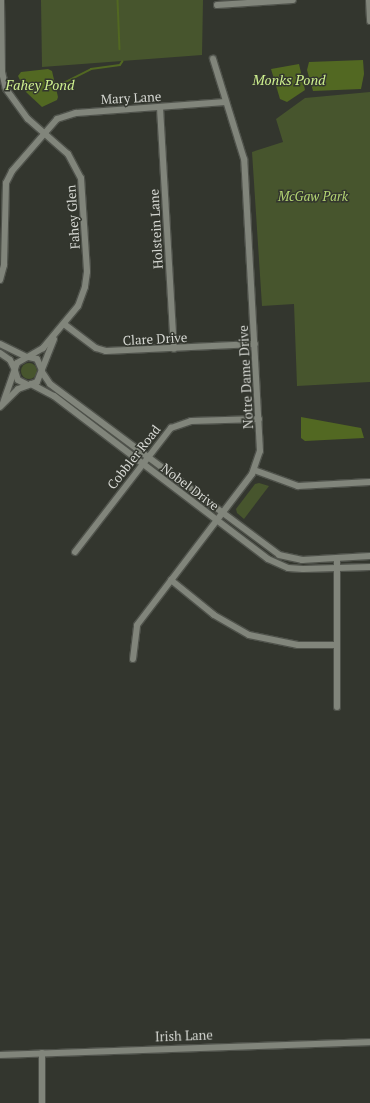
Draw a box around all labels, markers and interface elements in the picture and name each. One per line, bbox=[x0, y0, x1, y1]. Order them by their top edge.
water label: Monks Pond bbox=[252, 72, 326, 88]
water label: Fahey Pond bbox=[5, 77, 75, 93]
street label: Mary Lane bbox=[100, 89, 162, 107]
street label: Fahey Glen bbox=[63, 184, 83, 250]
street label: Holstein Lane bbox=[146, 188, 166, 270]
park label: McGaw Park bbox=[278, 188, 348, 204]
street label: Notre Dame Drive bbox=[235, 325, 257, 429]
street label: Clare Drive bbox=[122, 330, 188, 348]
street label: Cobbler Road bbox=[104, 422, 164, 492]
street label: Nobel Drive bbox=[158, 460, 222, 514]
street label: Irish Lane bbox=[155, 1027, 213, 1045]

